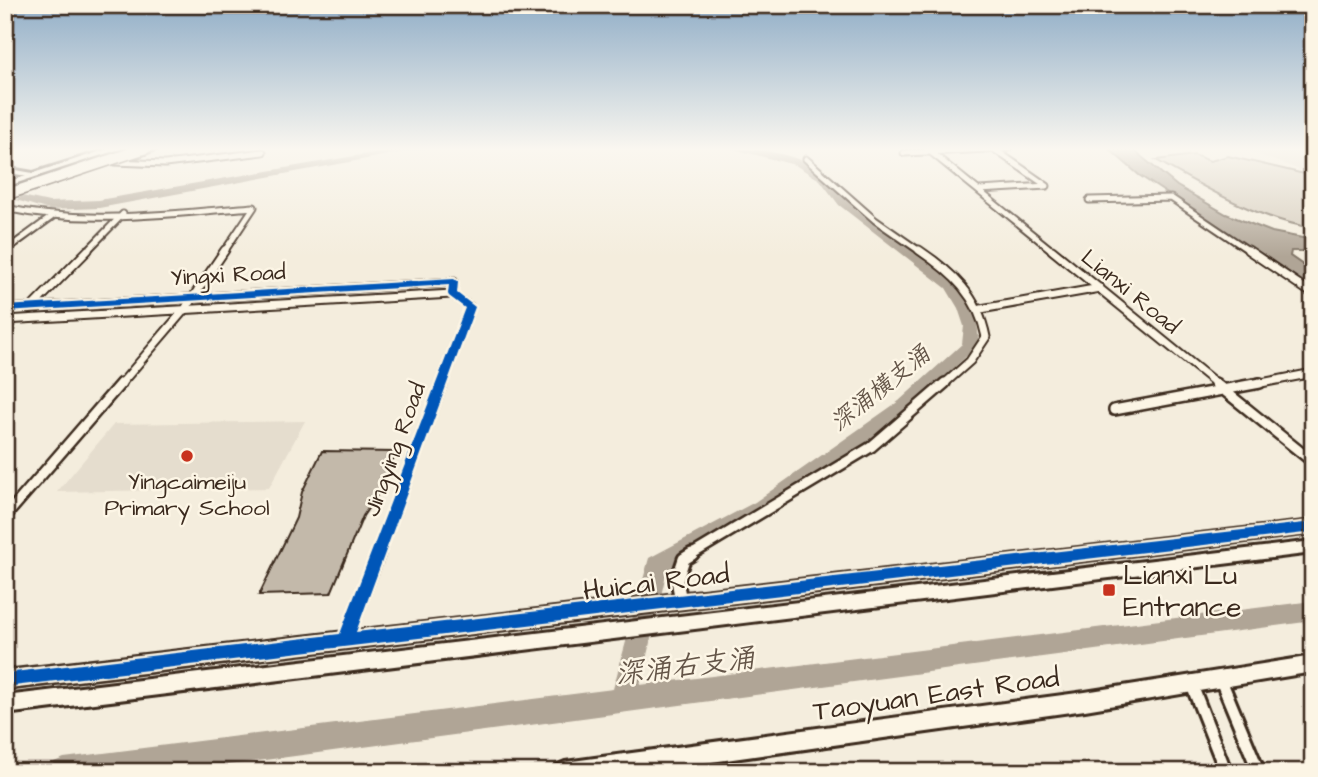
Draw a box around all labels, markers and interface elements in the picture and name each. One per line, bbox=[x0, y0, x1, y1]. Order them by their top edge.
street label: Lianxi Road bbox=[1074, 242, 1187, 342]
street label: Yingxi Road bbox=[170, 256, 287, 295]
water label: 深涌横支涌 bbox=[823, 337, 939, 440]
street label: Jingying Road bbox=[356, 378, 435, 521]
marker: Yingcaimeiju Primary School bbox=[179, 448, 195, 464]
place label: Yingcaimeiju Primary School bbox=[104, 466, 270, 525]
street label: Huicai Road bbox=[581, 554, 732, 611]
place label: Lianxi Lu Entrance bbox=[1123, 556, 1241, 627]
marker: Lianxi Lu Entrance bbox=[1101, 582, 1117, 598]
water label: 深涌右支涌 bbox=[613, 638, 758, 694]
street label: Taoyuan East Road bbox=[811, 658, 1062, 733]

